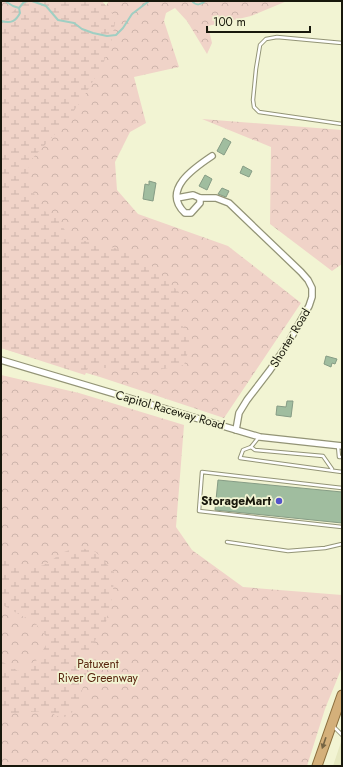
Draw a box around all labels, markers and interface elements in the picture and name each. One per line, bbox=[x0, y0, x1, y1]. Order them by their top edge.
scale bar bbox=[207, 8, 310, 34]
text: 100 m bbox=[213, 13, 246, 31]
street label: Shorter Road bbox=[265, 305, 315, 371]
street label: Capitol Raceway Road bbox=[113, 386, 227, 434]
place label: StorageMart bbox=[201, 492, 271, 510]
marker: StorageMart bbox=[274, 496, 284, 506]
park label: Patuxent River Greenway bbox=[58, 655, 139, 687]
one-way arrow bbox=[321, 738, 327, 750]

